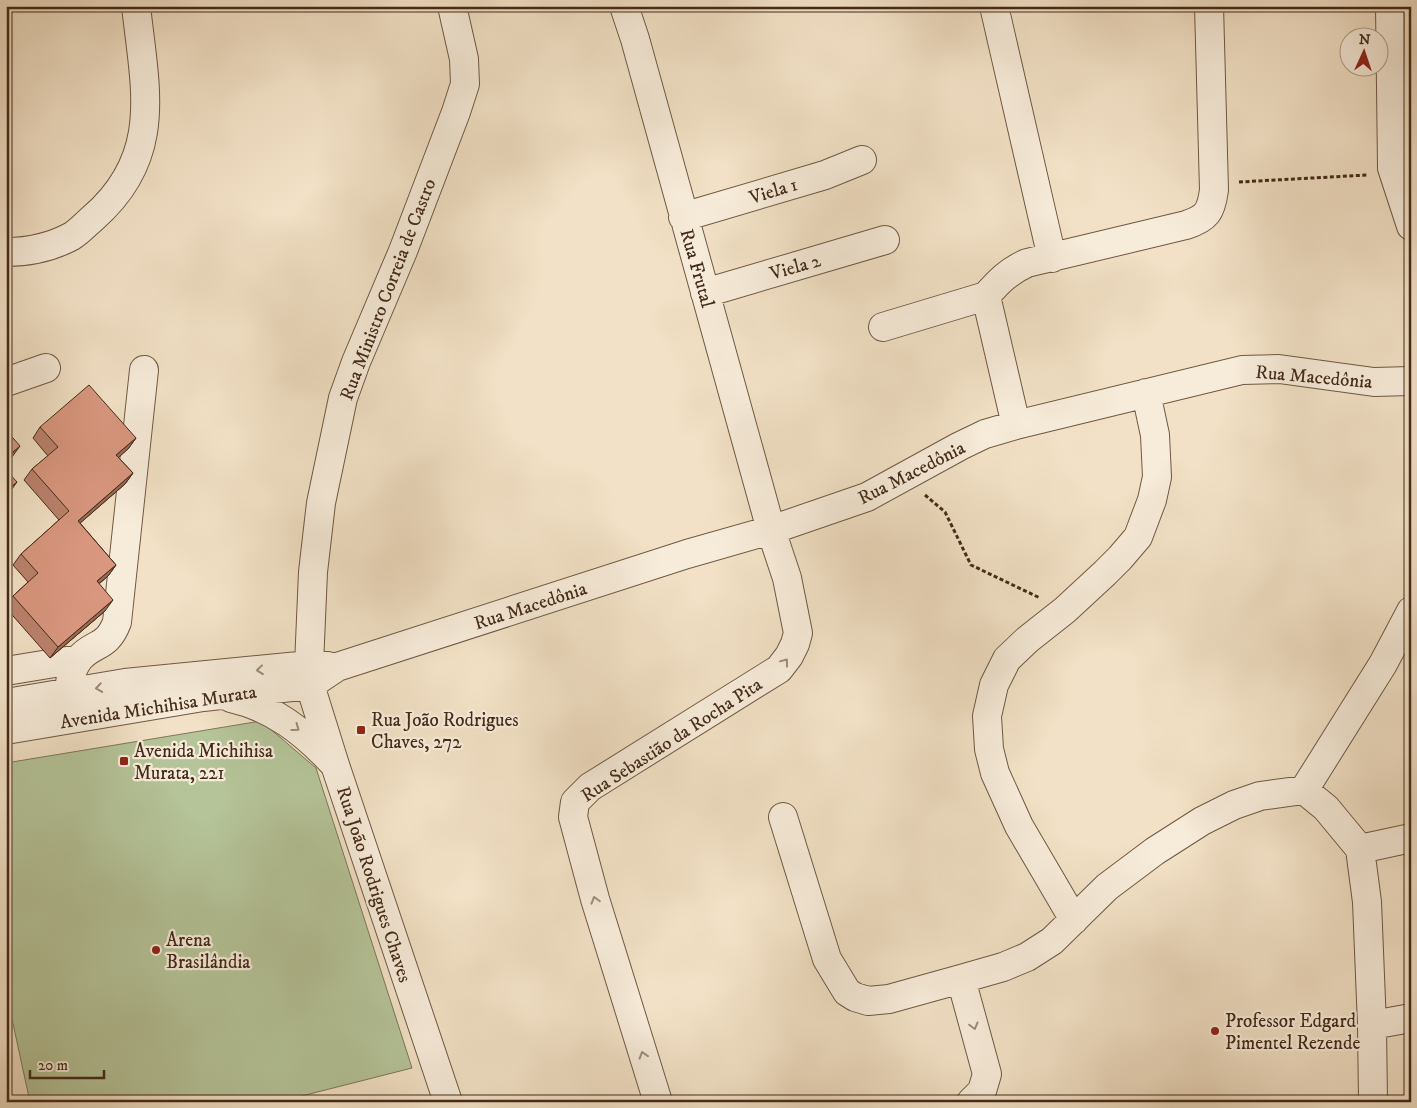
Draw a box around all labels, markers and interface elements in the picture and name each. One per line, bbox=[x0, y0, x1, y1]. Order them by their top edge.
north arrow bbox=[1340, 28, 1390, 78]
text: N bbox=[1358, 31, 1371, 49]
street label: Viela 1 bbox=[745, 173, 800, 210]
street label: Rua Ministro Correia de Castro bbox=[335, 175, 441, 404]
street label: Rua Frutal bbox=[674, 226, 719, 311]
street label: Viela 2 bbox=[766, 249, 824, 286]
street label: Rua Macedônia bbox=[1255, 361, 1373, 394]
street label: Rua Macedônia bbox=[854, 437, 969, 510]
street label: Rua Macedônia bbox=[471, 577, 590, 635]
one-way arrow bbox=[779, 659, 787, 668]
one-way arrow bbox=[256, 664, 264, 675]
street label: Rua Sebastião da Rocha Pita bbox=[577, 673, 767, 807]
street label: Avenida Michihisa Murata bbox=[58, 681, 258, 734]
one-way arrow bbox=[94, 682, 103, 692]
place label: Rua João Rodrigues Chaves, 272 bbox=[371, 709, 519, 754]
one-way arrow bbox=[290, 722, 299, 731]
marker: Rua João Rodrigues Chaves, 272 bbox=[355, 724, 367, 736]
place label: Avenida Michihisa Murata, 221 bbox=[134, 740, 273, 785]
marker: Avenida Michihisa Murata, 221 bbox=[118, 755, 130, 767]
street label: Rua João Rodrigues Chaves bbox=[331, 783, 416, 985]
one-way arrow bbox=[591, 896, 601, 905]
place label: Arena Brasilândia bbox=[166, 929, 250, 974]
marker: Arena Brasilândia bbox=[150, 944, 162, 956]
place label: Professor Edgard Pimentel Rezende bbox=[1225, 1010, 1360, 1055]
one-way arrow bbox=[968, 1022, 979, 1031]
marker: Professor Edgard Pimentel Rezende bbox=[1209, 1025, 1221, 1037]
scale bar bbox=[30, 1048, 104, 1080]
one-way arrow bbox=[639, 1052, 649, 1060]
text: 20 m bbox=[38, 1056, 68, 1075]

